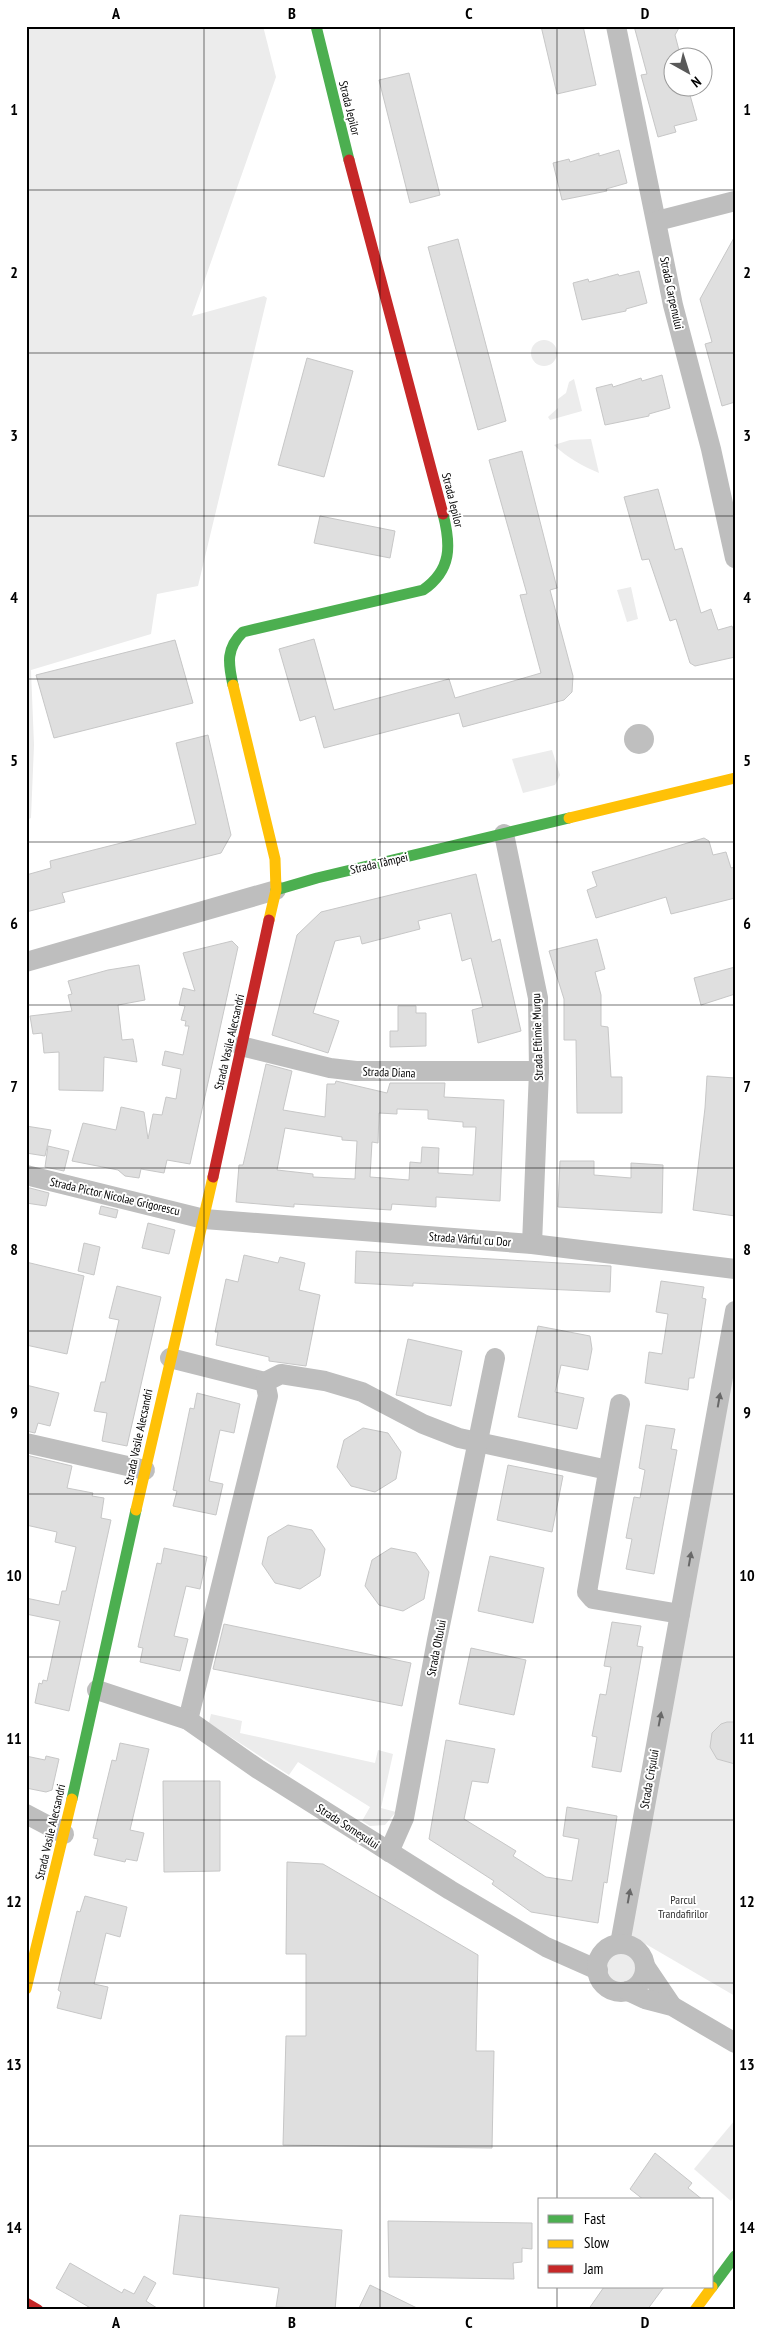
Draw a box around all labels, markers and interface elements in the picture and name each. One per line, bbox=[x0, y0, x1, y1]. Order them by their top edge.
text: A bbox=[111, 3, 121, 23]
text: B bbox=[288, 3, 296, 23]
text: C bbox=[465, 3, 473, 23]
text: D bbox=[641, 3, 650, 23]
north arrow bbox=[664, 48, 714, 98]
text: N bbox=[688, 73, 705, 91]
street label: Strada Jepilor bbox=[336, 79, 364, 138]
text: 1 bbox=[10, 99, 18, 119]
text: 1 bbox=[743, 99, 751, 119]
street label: Strada Carpenului bbox=[657, 255, 687, 331]
text: 2 bbox=[10, 262, 18, 282]
text: 2 bbox=[743, 262, 751, 282]
text: 3 bbox=[10, 425, 18, 445]
text: 3 bbox=[743, 425, 751, 445]
street label: Strada Jepilor bbox=[439, 471, 467, 530]
text: 4 bbox=[10, 587, 18, 607]
text: 4 bbox=[743, 587, 751, 607]
text: 5 bbox=[10, 750, 18, 770]
text: 5 bbox=[743, 750, 751, 770]
street label: Strada Tâmpei bbox=[349, 849, 409, 877]
text: 6 bbox=[10, 913, 18, 933]
text: 6 bbox=[743, 913, 751, 933]
street label: Strada Vasile Alecsandri bbox=[211, 993, 247, 1091]
street label: Strada Eftimie Murgu bbox=[528, 993, 546, 1081]
street label: Strada Diana bbox=[362, 1064, 416, 1080]
text: 7 bbox=[10, 1076, 18, 1096]
text: 7 bbox=[743, 1076, 751, 1096]
street label: Strada Pictor Nicolae Grigorescu bbox=[49, 1174, 181, 1218]
street label: Strada Vârful cu Dor bbox=[428, 1229, 512, 1249]
text: 8 bbox=[10, 1239, 18, 1259]
text: 8 bbox=[743, 1239, 751, 1259]
street label: Strada Vasile Alecsandri bbox=[120, 1387, 156, 1487]
one-way arrow bbox=[715, 1391, 723, 1407]
text: 9 bbox=[10, 1402, 18, 1422]
text: 9 bbox=[743, 1402, 751, 1422]
one-way arrow bbox=[686, 1551, 694, 1567]
text: 10 bbox=[6, 1565, 22, 1585]
text: 10 bbox=[739, 1565, 755, 1585]
street label: Strada Oltului bbox=[423, 1618, 449, 1678]
one-way arrow bbox=[657, 1711, 665, 1727]
text: 11 bbox=[6, 1728, 22, 1748]
text: 11 bbox=[739, 1728, 755, 1748]
street label: Strada Crișului bbox=[636, 1748, 662, 1810]
street label: Strada Vasile Alecsandri bbox=[32, 1783, 68, 1881]
street label: Strada Someșului bbox=[314, 1800, 382, 1852]
one-way arrow bbox=[625, 1888, 633, 1904]
text: 12 bbox=[6, 1891, 22, 1911]
text: 12 bbox=[739, 1891, 755, 1911]
park label: Parcul Trandafirilor bbox=[658, 1892, 709, 1921]
text: 13 bbox=[6, 2054, 22, 2074]
text: 13 bbox=[739, 2054, 755, 2074]
legend bbox=[538, 2198, 714, 2288]
text: Fast bbox=[584, 2209, 605, 2228]
text: 14 bbox=[6, 2217, 22, 2237]
text: 14 bbox=[739, 2217, 755, 2237]
text: Slow bbox=[584, 2233, 609, 2252]
text: Jam bbox=[583, 2259, 603, 2278]
text: A bbox=[111, 2312, 121, 2332]
text: B bbox=[288, 2312, 296, 2332]
text: C bbox=[465, 2312, 473, 2332]
text: D bbox=[641, 2312, 650, 2332]

